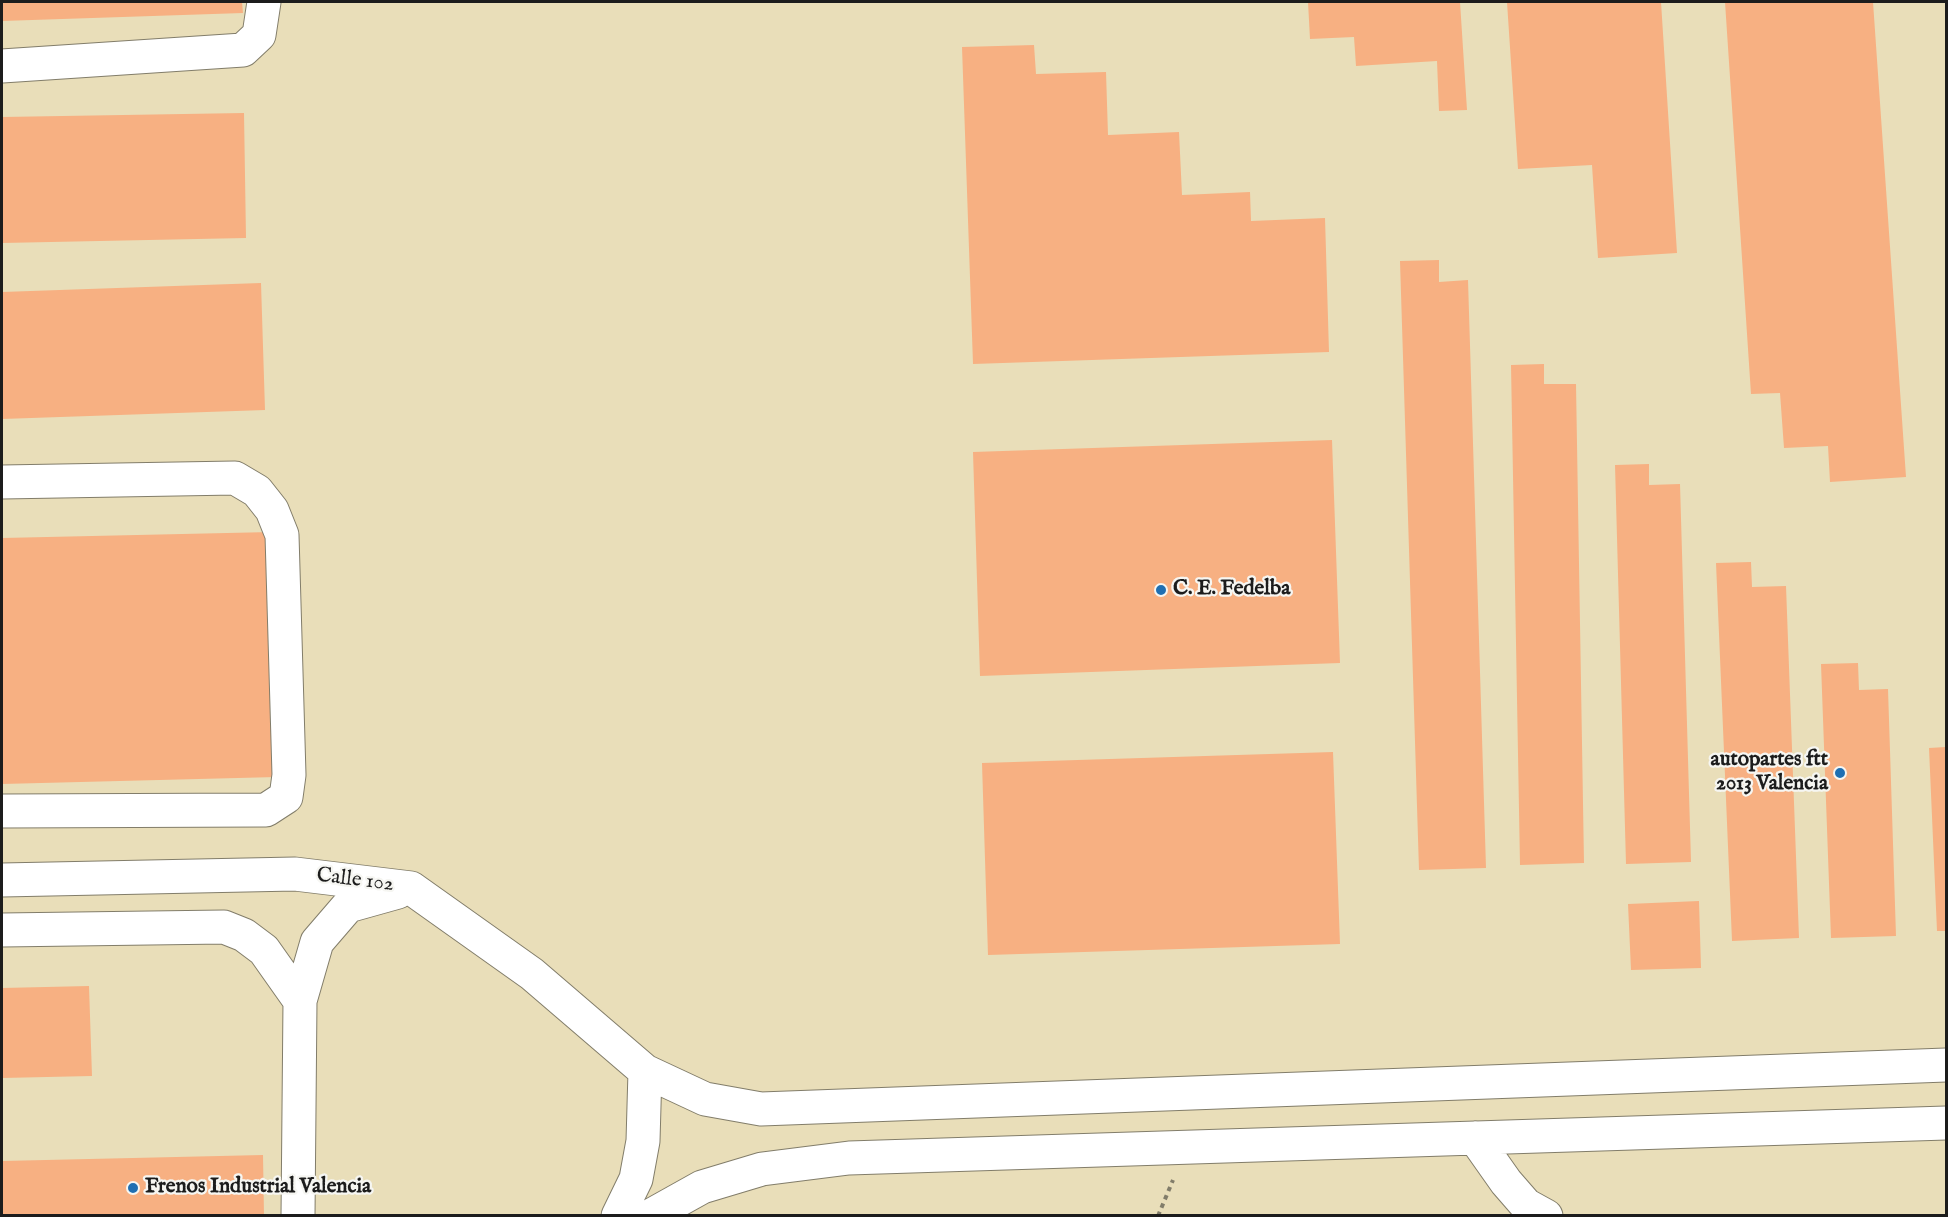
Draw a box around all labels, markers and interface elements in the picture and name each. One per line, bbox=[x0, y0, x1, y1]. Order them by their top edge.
place label: C. E. Fedelba bbox=[1173, 577, 1290, 603]
marker: C. E. Fedelba bbox=[1154, 583, 1168, 597]
place label: autopartes ftt 2013 Valencia bbox=[1711, 748, 1828, 798]
marker: autopartes ftt 2013 Valencia bbox=[1833, 766, 1847, 780]
street label: Calle 102 bbox=[315, 864, 395, 898]
place label: Frenos Industrial Valencia bbox=[145, 1175, 371, 1201]
marker: Frenos Industrial Valencia bbox=[126, 1181, 140, 1195]

